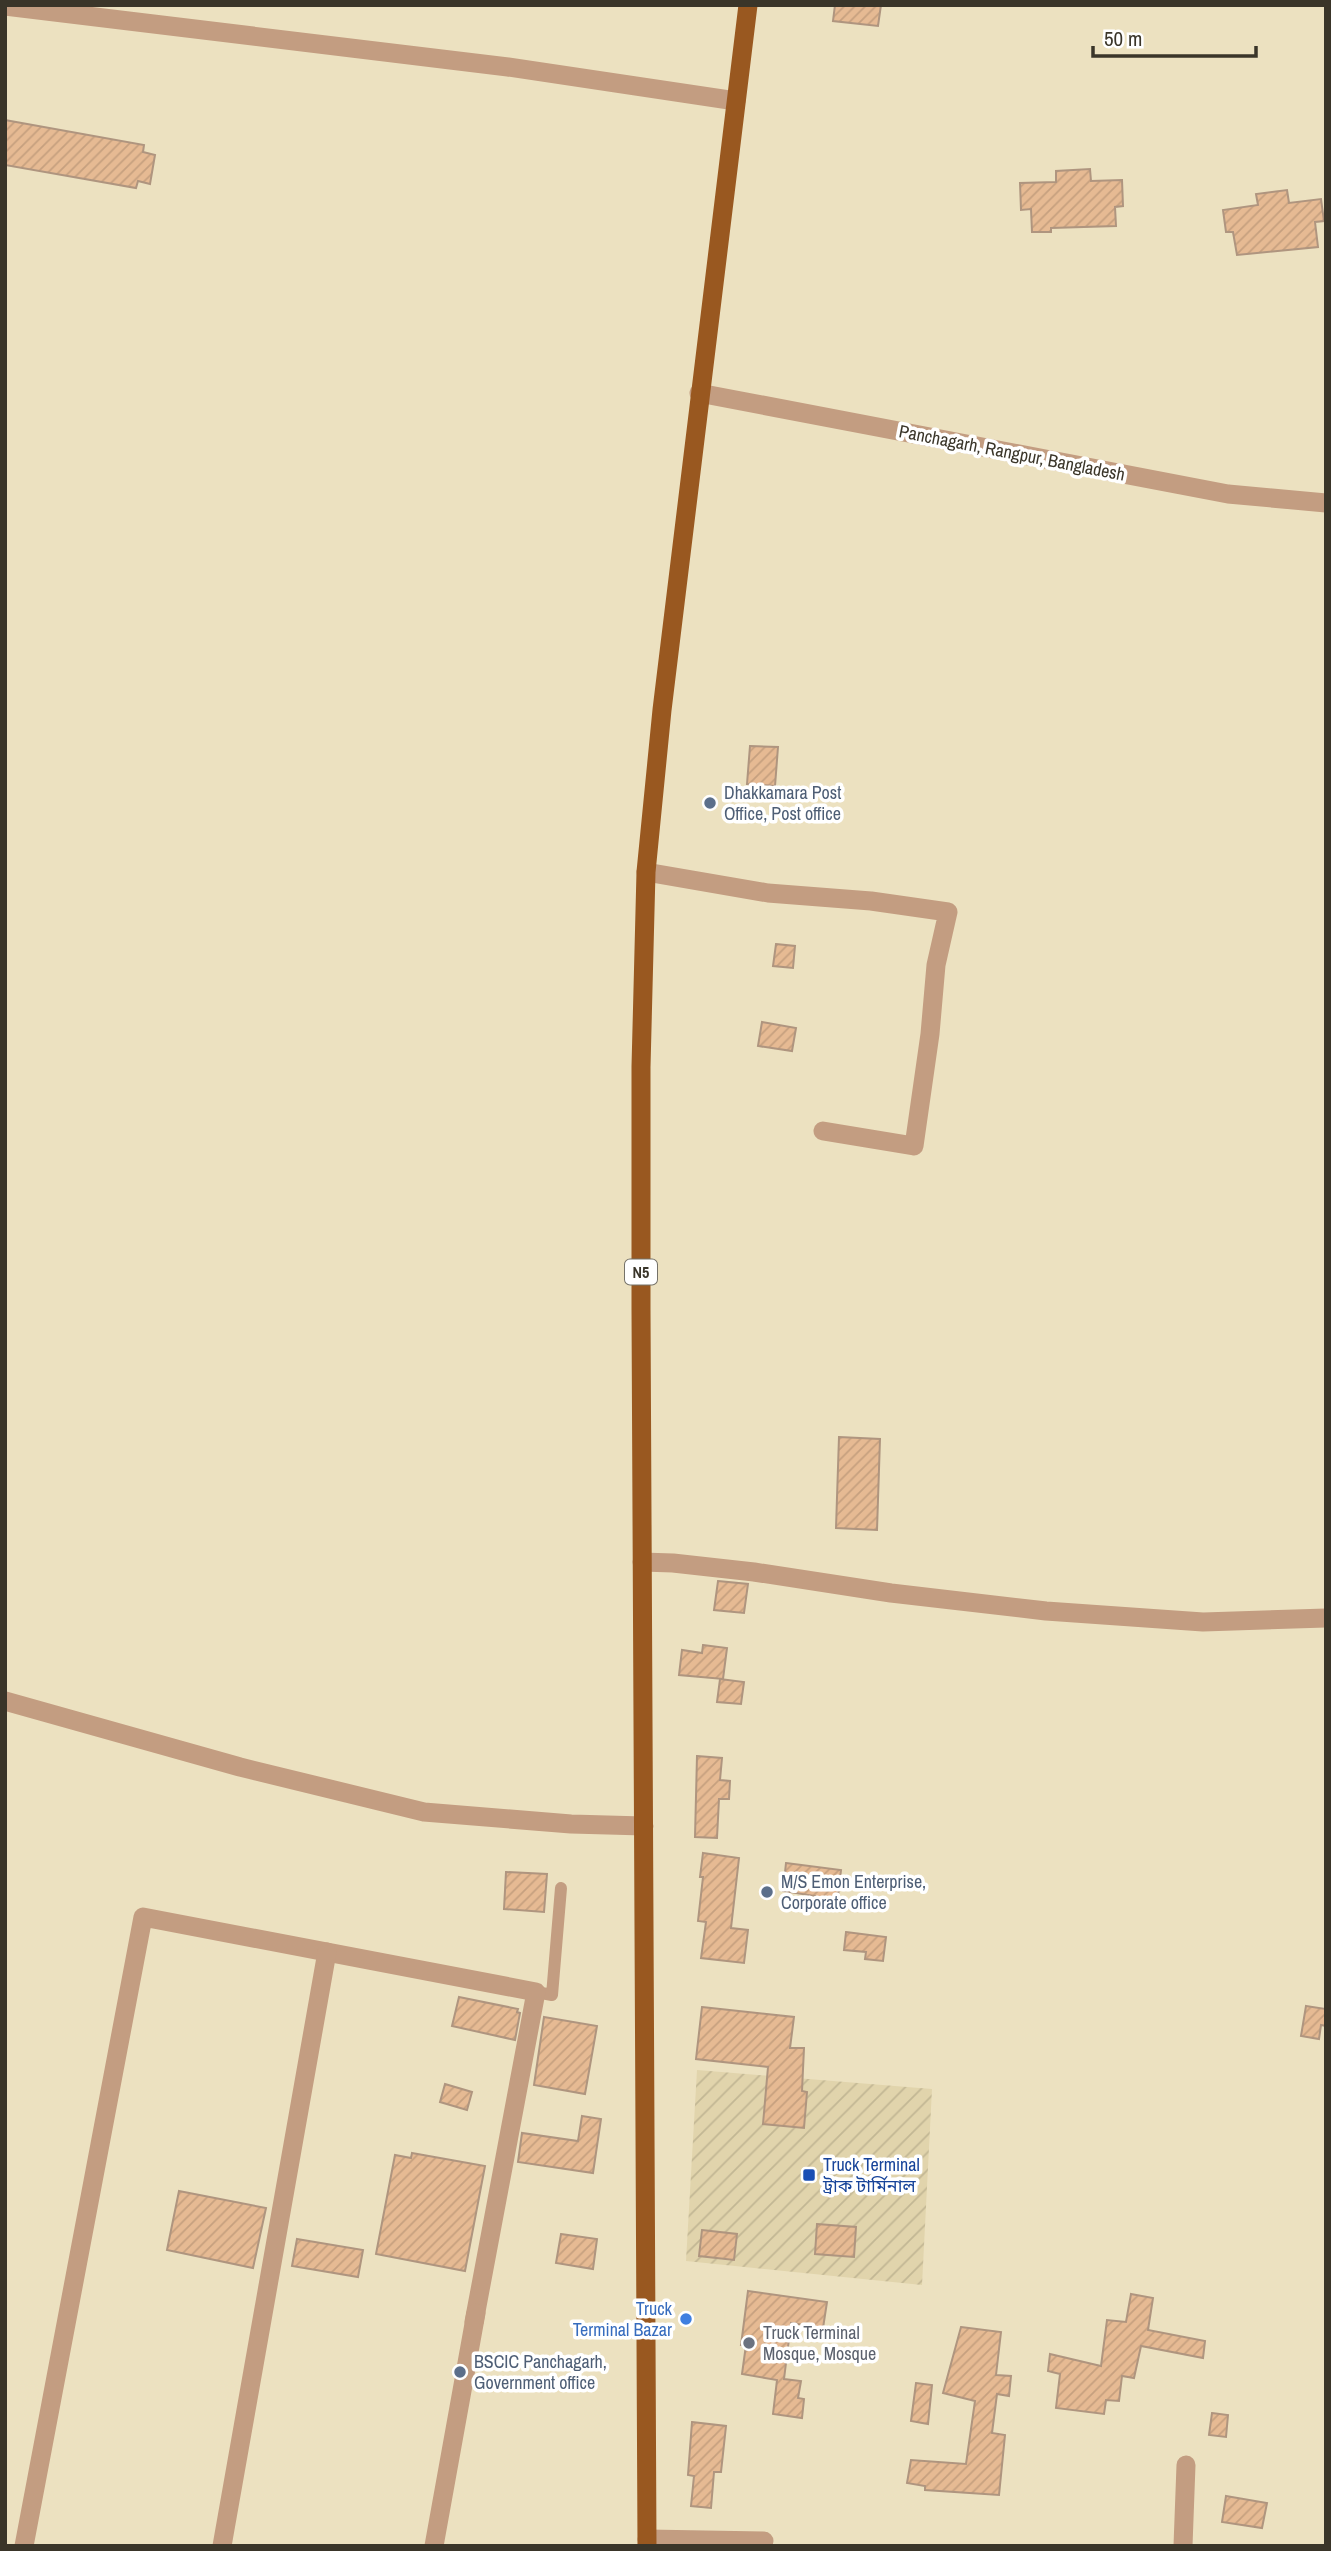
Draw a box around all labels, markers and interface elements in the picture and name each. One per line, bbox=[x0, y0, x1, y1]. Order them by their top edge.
scale bar bbox=[1093, 14, 1256, 58]
text: 50 m bbox=[1104, 24, 1142, 53]
street label: Panchagarh, Rangpur, Bangladesh bbox=[897, 418, 1127, 487]
place label: Dhakkamara Post Office, Post office bbox=[724, 780, 841, 826]
marker: Dhakkamara Post Office, Post office bbox=[702, 795, 718, 811]
road number: N5 bbox=[625, 1260, 657, 1284]
place label: M/S Emon Enterprise, Corporate office bbox=[781, 1869, 926, 1915]
marker: M/S Emon Enterprise, Corporate office bbox=[759, 1884, 775, 1900]
place label: Truck Terminal ট্রাক টার্মিনাল bbox=[822, 2152, 920, 2198]
marker: Truck Terminal ট্রাক টার্মিনাল bbox=[801, 2167, 817, 2183]
place label: Truck Terminal Bazar bbox=[573, 2296, 673, 2342]
marker: Truck Terminal Bazar bbox=[678, 2311, 694, 2327]
place label: Truck Terminal Mosque, Mosque bbox=[763, 2320, 876, 2366]
marker: Truck Terminal Mosque, Mosque bbox=[741, 2335, 757, 2351]
place label: BSCIC Panchagarh, Government office bbox=[474, 2349, 607, 2395]
marker: BSCIC Panchagarh, Government office bbox=[452, 2364, 468, 2380]

